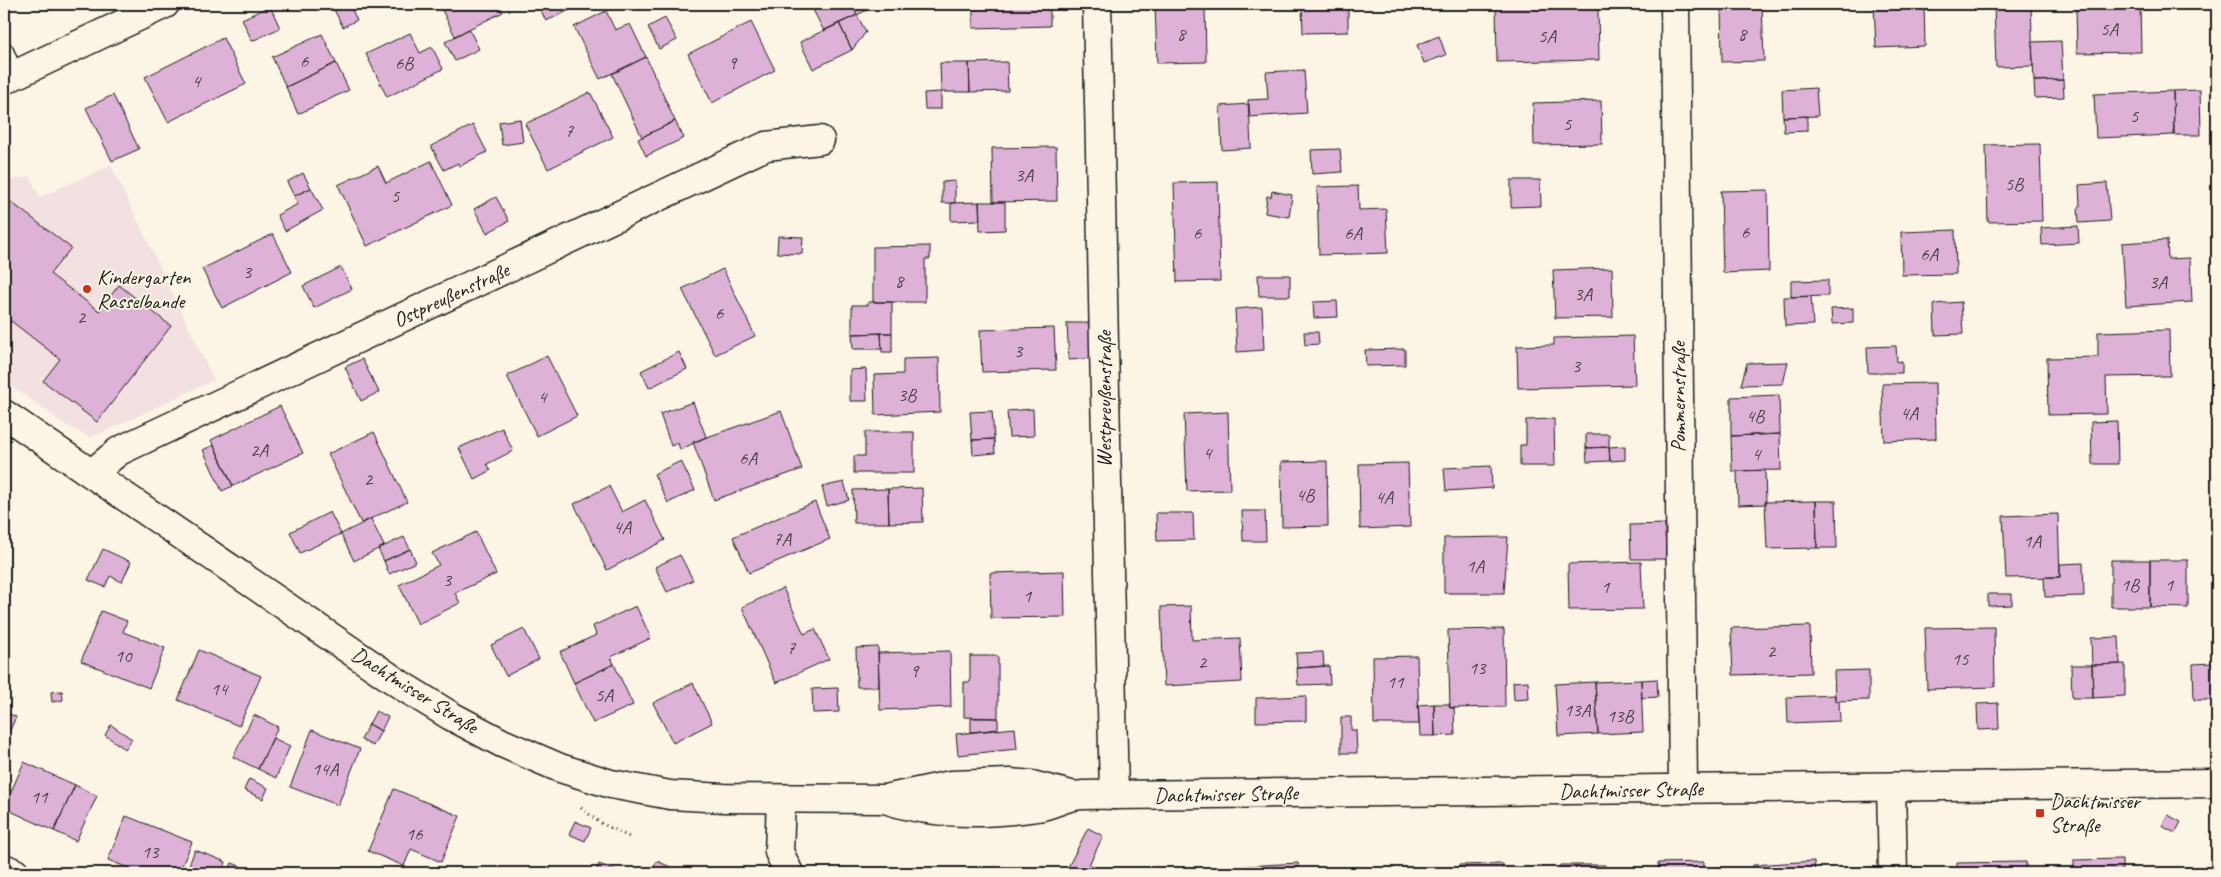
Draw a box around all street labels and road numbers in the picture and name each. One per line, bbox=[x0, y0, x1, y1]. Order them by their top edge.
street label: Ostpreußenstraße bbox=[389, 256, 515, 333]
street label: Westpreußenstraße bbox=[1091, 329, 1117, 467]
street label: Pommernstraße bbox=[1665, 340, 1691, 452]
street label: Dachtmisser Straße bbox=[347, 641, 485, 740]
street label: Dachtmisser Straße bbox=[1559, 776, 1705, 804]
street label: Dachtmisser Straße bbox=[1154, 780, 1300, 808]

